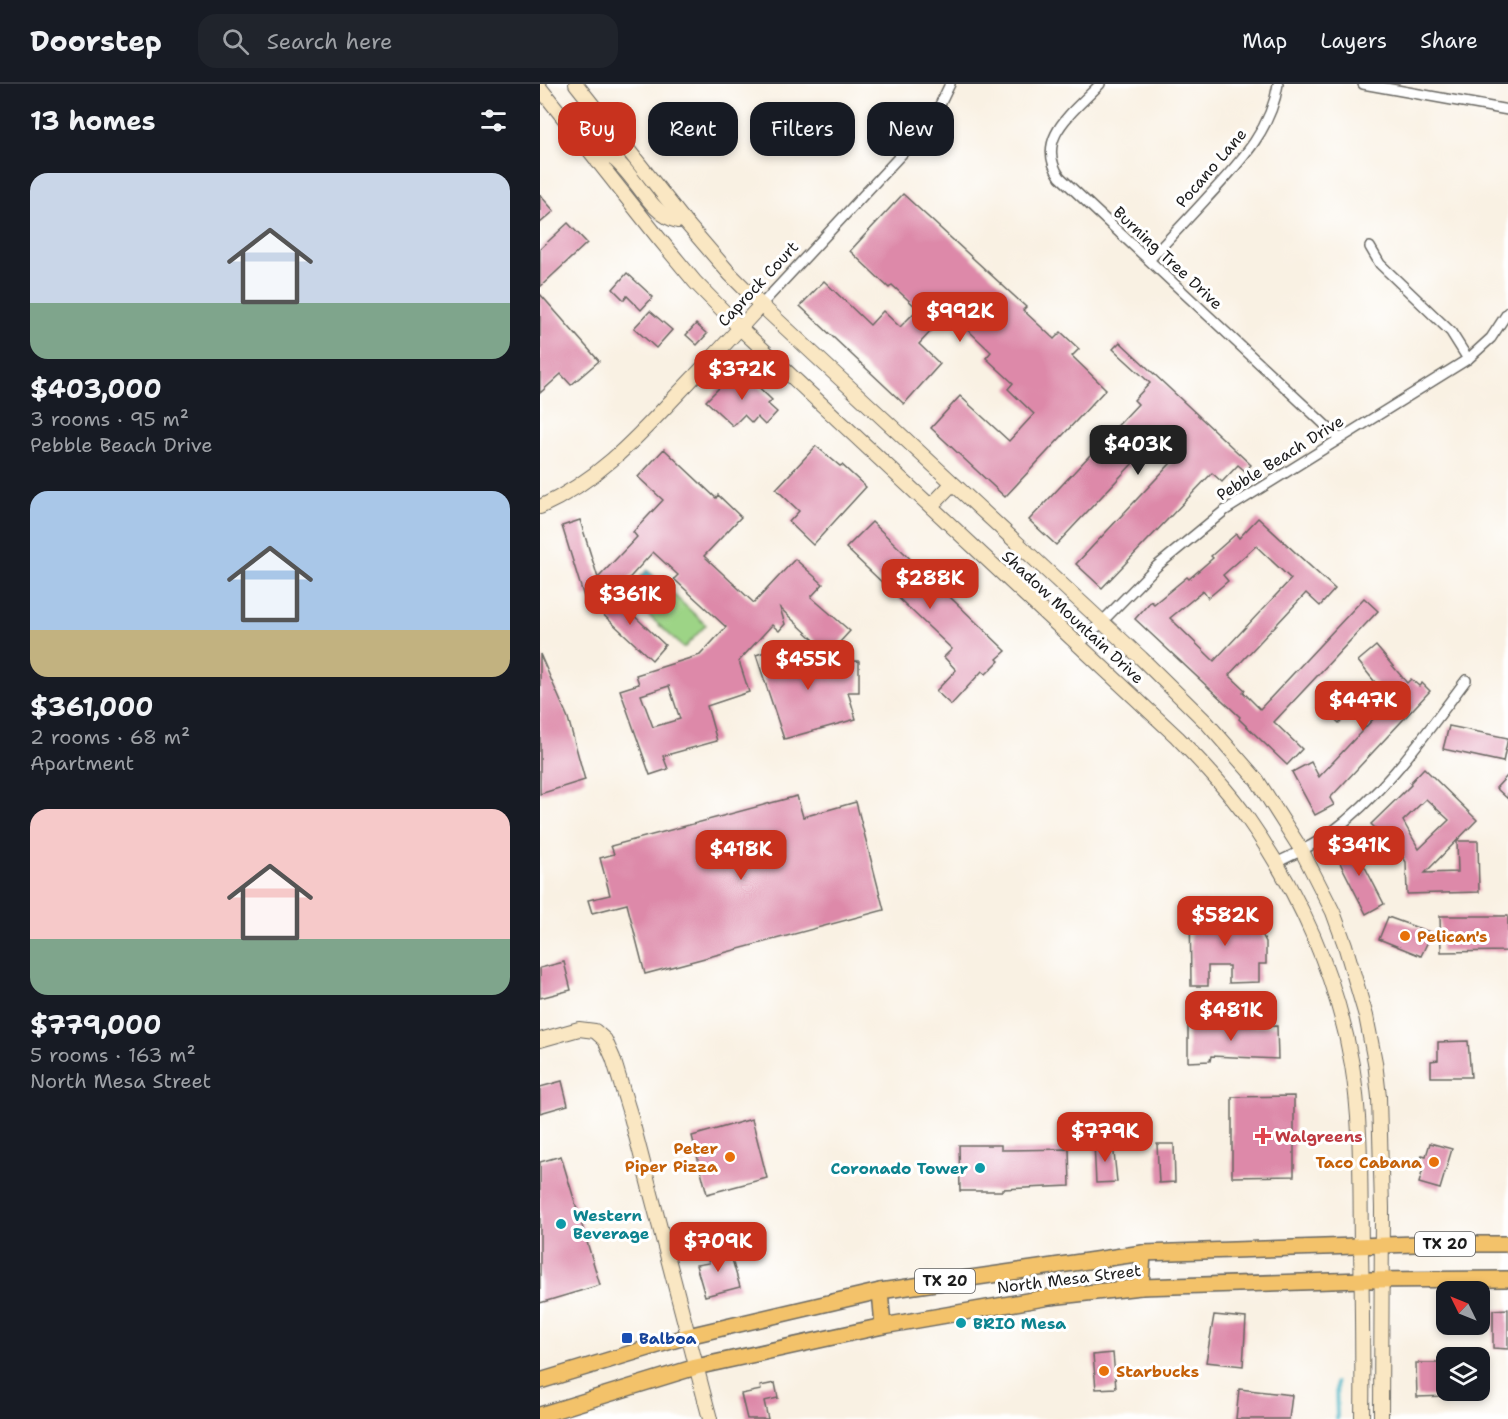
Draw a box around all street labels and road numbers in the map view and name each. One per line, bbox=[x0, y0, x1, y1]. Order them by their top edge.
street label: Pocano Lane bbox=[1171, 124, 1251, 212]
street label: Burning Tree Drive bbox=[1109, 202, 1227, 314]
street label: Caprock Court bbox=[713, 237, 803, 331]
street label: Pebble Beach Drive bbox=[1212, 410, 1348, 506]
street label: Shadow Mountain Drive bbox=[998, 546, 1148, 688]
road number: TX 20 bbox=[1415, 1232, 1475, 1256]
street label: North Mesa Street bbox=[996, 1260, 1142, 1298]
road number: TX 20 bbox=[915, 1269, 975, 1293]

